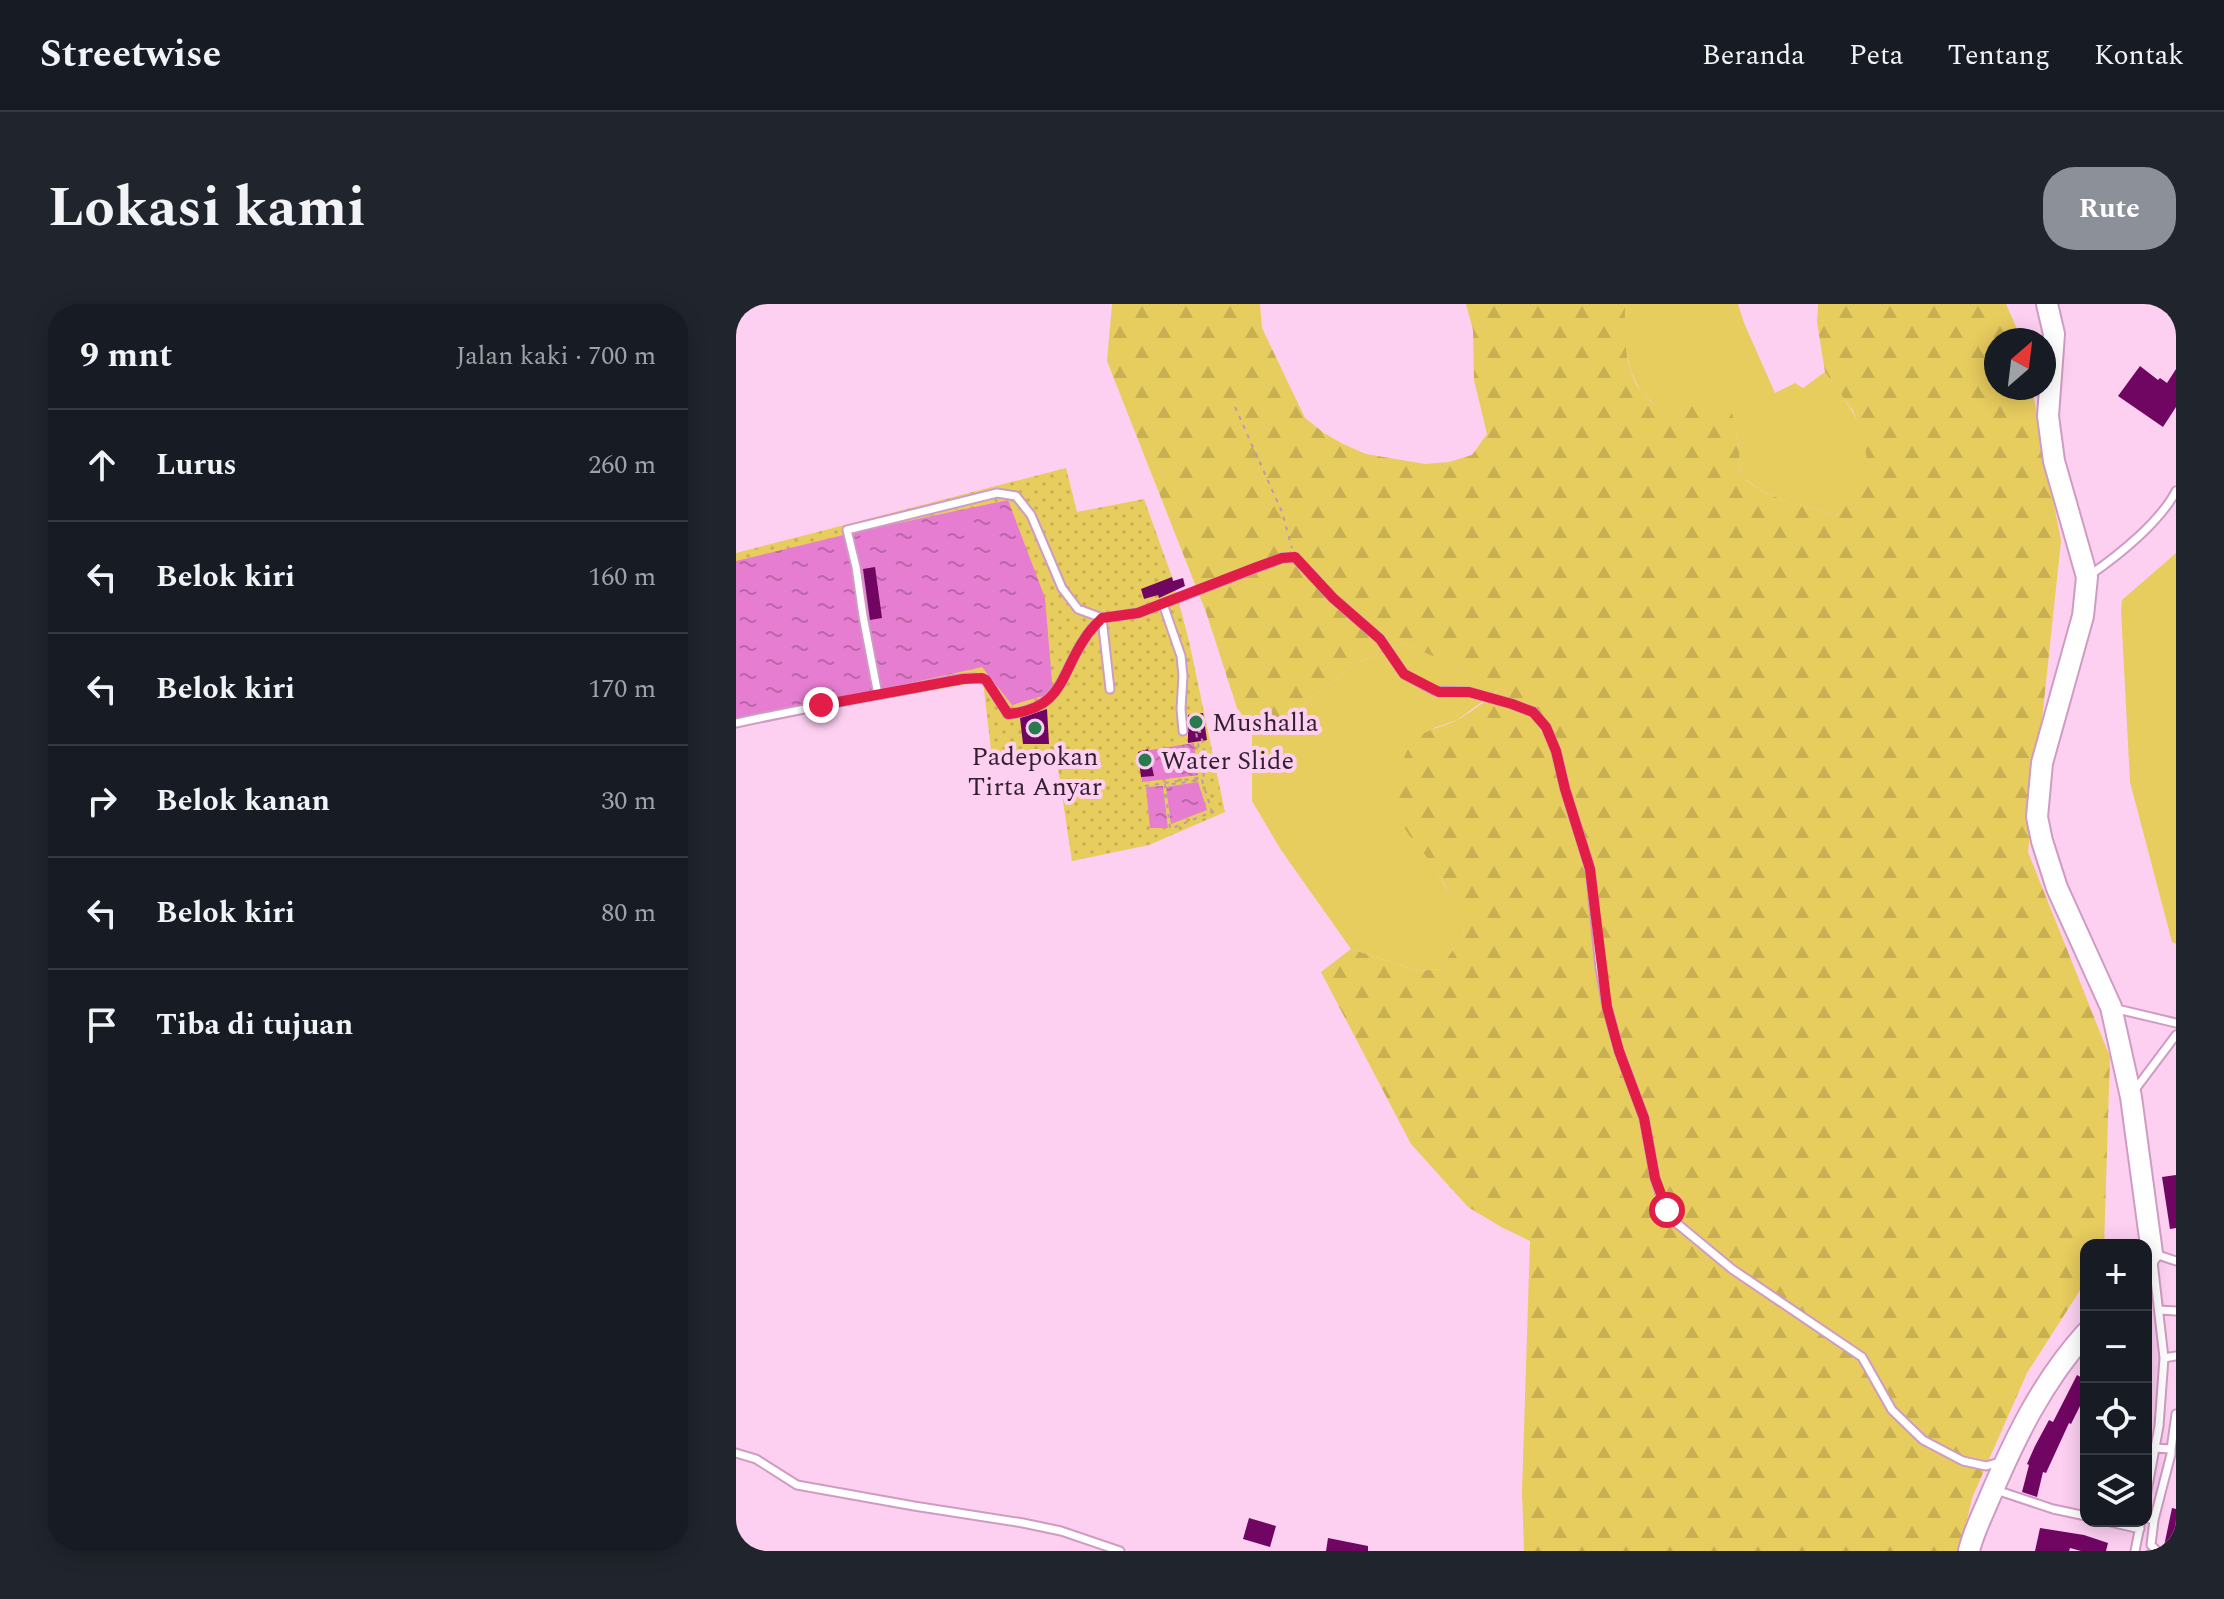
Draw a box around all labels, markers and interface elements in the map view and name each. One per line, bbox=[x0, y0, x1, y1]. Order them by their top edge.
text: Streetwise bbox=[40, 26, 221, 84]
text: Beranda bbox=[1702, 34, 1805, 77]
text: Peta bbox=[1849, 34, 1904, 77]
text: Tentang bbox=[1948, 34, 2050, 77]
text: Kontak bbox=[2094, 34, 2184, 77]
text: Lokasi kami bbox=[48, 166, 366, 251]
button: Rute bbox=[2043, 167, 2176, 250]
north arrow bbox=[1984, 328, 2056, 400]
text: 9 mnt bbox=[80, 330, 172, 382]
text: Jalan kaki · 700 m bbox=[456, 336, 656, 376]
text: Lurus bbox=[156, 442, 237, 488]
icon: ahead bbox=[80, 443, 124, 487]
text: 260 m bbox=[588, 445, 656, 485]
text: Belok kiri bbox=[156, 554, 295, 600]
icon: left bbox=[80, 555, 124, 599]
text: 160 m bbox=[588, 557, 656, 597]
text: Belok kiri bbox=[156, 666, 295, 712]
icon: left bbox=[80, 667, 124, 711]
text: 170 m bbox=[588, 669, 656, 709]
route end bbox=[803, 687, 839, 723]
place label: Mushalla bbox=[1212, 703, 1319, 743]
marker: Mushalla bbox=[1187, 713, 1205, 731]
marker: Padepokan Tirta Anyar bbox=[1026, 719, 1044, 737]
place label: Padepokan Tirta Anyar bbox=[968, 737, 1102, 807]
place label: Water Slide bbox=[1161, 741, 1294, 781]
marker: Water Slide bbox=[1136, 751, 1154, 769]
text: Belok kanan bbox=[156, 778, 330, 824]
icon: right bbox=[80, 779, 124, 823]
text: 30 m bbox=[601, 781, 656, 821]
text: Belok kiri bbox=[156, 890, 295, 936]
icon: left bbox=[80, 891, 124, 935]
text: 80 m bbox=[601, 893, 656, 933]
text: Tiba di tujuan bbox=[156, 1002, 353, 1048]
icon: arrive bbox=[80, 1003, 124, 1047]
route start bbox=[1649, 1192, 1685, 1228]
map controls bbox=[2080, 1239, 2152, 1527]
button: + bbox=[2080, 1239, 2152, 1311]
button: − bbox=[2080, 1311, 2152, 1383]
button: locate bbox=[2080, 1383, 2152, 1455]
button: layers bbox=[2080, 1455, 2152, 1527]

